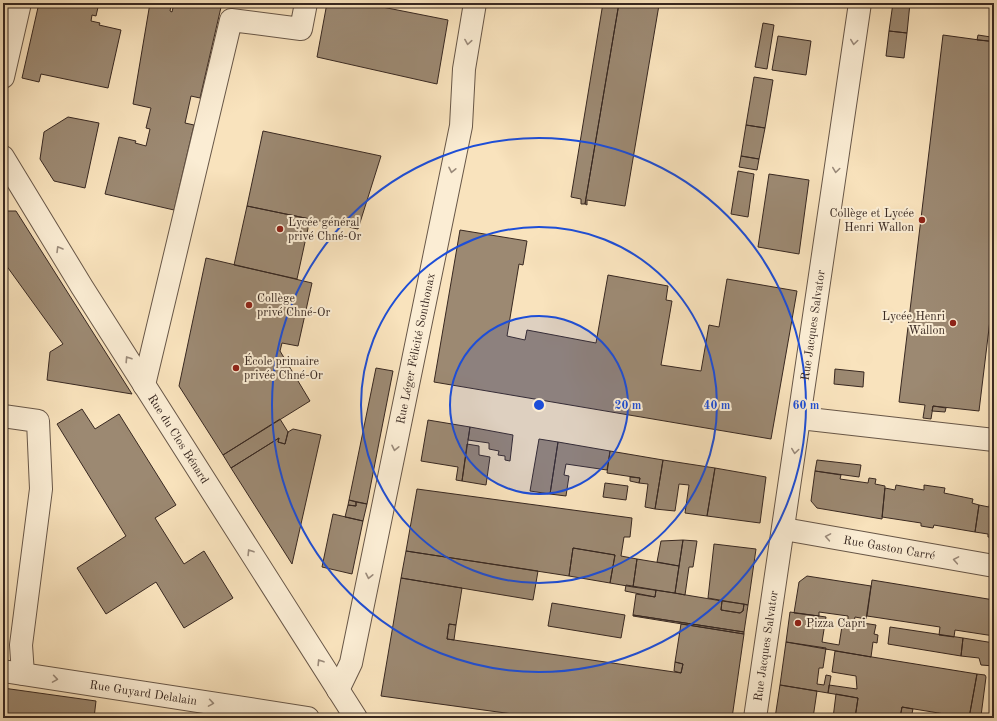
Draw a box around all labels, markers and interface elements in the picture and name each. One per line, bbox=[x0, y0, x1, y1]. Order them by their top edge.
one-way arrow bbox=[465, 38, 473, 45]
one-way arrow bbox=[850, 39, 859, 45]
one-way arrow bbox=[449, 167, 457, 173]
one-way arrow bbox=[832, 167, 841, 173]
place label: Collège et Lycée Henri Wallon bbox=[829, 208, 915, 234]
marker: Collège et Lycée Henri Wallon bbox=[917, 215, 927, 225]
place label: Lycée général privé Chné-Or bbox=[288, 217, 361, 243]
marker: Lycée général privé Chné-Or bbox=[275, 224, 285, 234]
one-way arrow bbox=[56, 246, 64, 253]
street label: Rue Jacques Salvator bbox=[800, 269, 828, 382]
street label: Rue Léger Félicité Sonthonax bbox=[395, 272, 438, 425]
place label: Collège privé Chné-Or bbox=[257, 293, 330, 319]
marker: Collège privé Chné-Or bbox=[244, 300, 254, 310]
place label: Lycée Henri Wallon bbox=[882, 311, 946, 337]
marker: Lycée Henri Wallon bbox=[948, 318, 958, 328]
place label: École primaire privée Chné-Or bbox=[244, 353, 323, 382]
one-way arrow bbox=[126, 357, 133, 364]
marker: École primaire privée Chné-Or bbox=[231, 363, 241, 373]
street label: Rue du Clos Bénard bbox=[145, 393, 210, 486]
centre of rings bbox=[532, 398, 546, 412]
text: 20 m bbox=[615, 400, 642, 412]
text: 40 m bbox=[704, 400, 731, 412]
text: 60 m bbox=[793, 400, 820, 412]
one-way arrow bbox=[392, 445, 400, 452]
one-way arrow bbox=[791, 448, 800, 454]
one-way arrow bbox=[824, 533, 831, 542]
street label: Rue Gaston Carré bbox=[842, 535, 937, 563]
one-way arrow bbox=[248, 549, 255, 556]
one-way arrow bbox=[952, 556, 959, 564]
one-way arrow bbox=[366, 573, 374, 579]
street label: Rue Jacques Salvator bbox=[753, 590, 781, 702]
marker: Pizza Capri bbox=[793, 618, 803, 628]
place label: Pizza Capri bbox=[806, 618, 866, 630]
one-way arrow bbox=[317, 659, 325, 666]
one-way arrow bbox=[52, 674, 58, 683]
street label: Rue Guyard Delalain bbox=[89, 679, 198, 708]
one-way arrow bbox=[208, 698, 215, 707]

